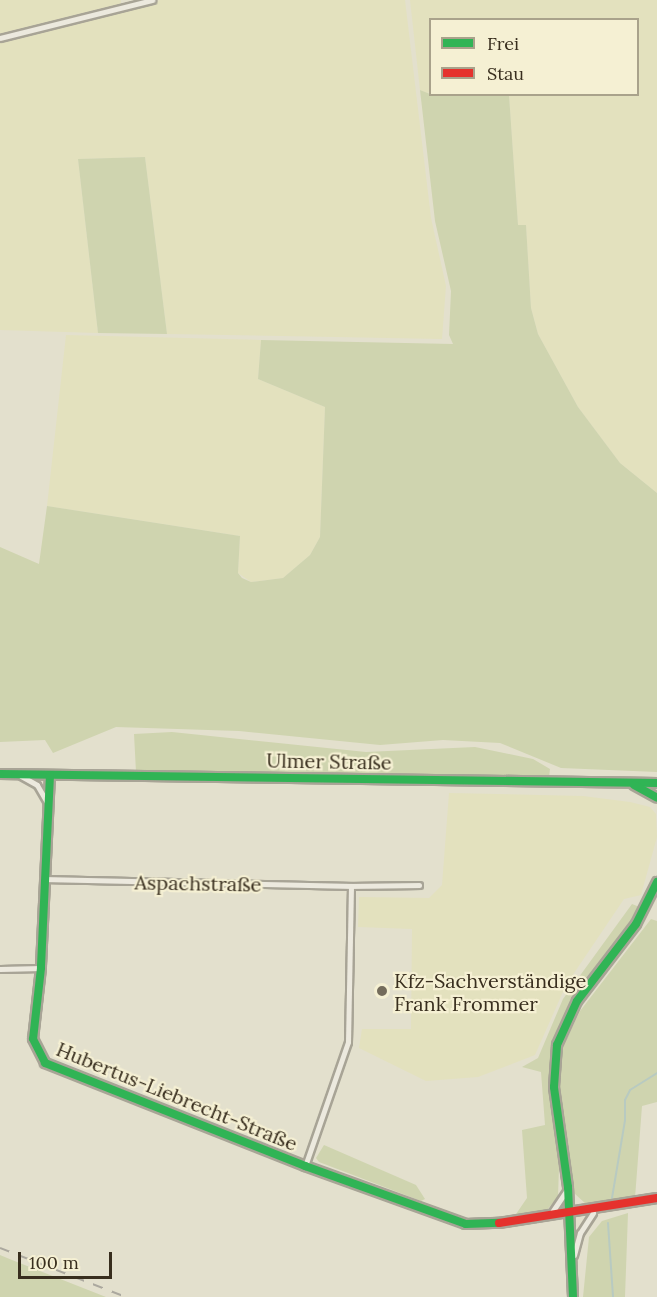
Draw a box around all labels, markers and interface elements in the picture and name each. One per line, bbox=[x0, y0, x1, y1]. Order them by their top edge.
legend bbox=[429, 18, 639, 96]
text: Frei bbox=[487, 32, 519, 55]
text: Stau bbox=[487, 62, 524, 85]
street label: Ulmer Straße bbox=[266, 748, 392, 774]
street label: Aspachstraße bbox=[134, 870, 262, 896]
place label: Kfz-Sachverständige Frank Frommer bbox=[394, 968, 586, 1015]
marker: Kfz-Sachverständige Frank Frommer bbox=[375, 984, 389, 998]
street label: Hubertus-Liebrecht-Straße bbox=[53, 1037, 301, 1155]
scale bar bbox=[21, 1240, 116, 1278]
text: 100 m bbox=[29, 1251, 79, 1274]

